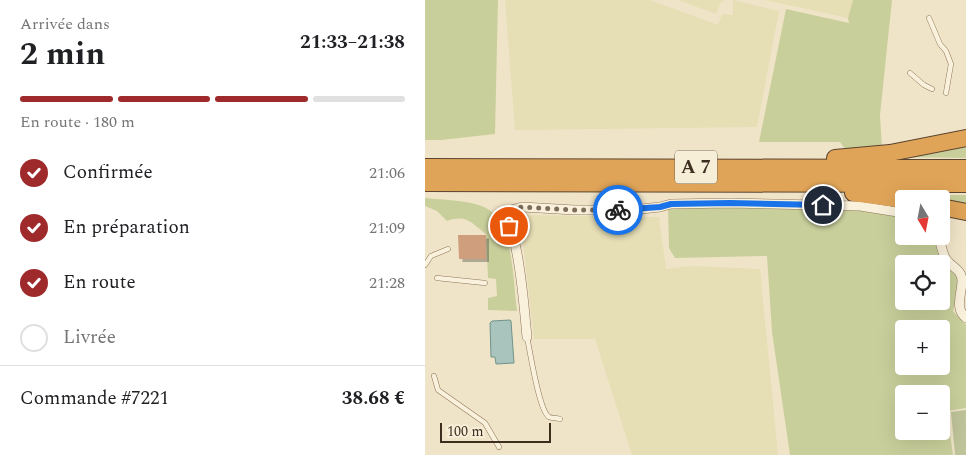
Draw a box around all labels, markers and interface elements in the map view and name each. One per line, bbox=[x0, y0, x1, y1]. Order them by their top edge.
text: Arrivée dans bbox=[20, 12, 110, 36]
text: 21:33–21:38 bbox=[300, 28, 405, 57]
text: 2 min bbox=[20, 30, 105, 79]
text: En route · 180 m bbox=[20, 110, 135, 134]
road number: A 7 bbox=[675, 150, 717, 183]
text: Confirmée bbox=[63, 158, 153, 187]
icon: check bbox=[20, 159, 48, 187]
text: 21:06 bbox=[369, 161, 405, 185]
pin bbox=[802, 184, 844, 226]
courier bbox=[593, 185, 643, 235]
north arrow bbox=[895, 190, 950, 245]
map controls bbox=[895, 190, 950, 440]
icon: home bbox=[809, 191, 837, 219]
icon: bike bbox=[604, 196, 632, 224]
pin bbox=[488, 205, 530, 247]
icon: bag bbox=[495, 212, 523, 240]
text: En préparation bbox=[63, 213, 190, 242]
icon: check bbox=[20, 214, 48, 242]
text: 21:09 bbox=[369, 216, 405, 240]
button: locate bbox=[895, 255, 950, 310]
text: En route bbox=[63, 268, 136, 297]
icon: check bbox=[20, 269, 48, 297]
text: 21:28 bbox=[369, 271, 405, 295]
button: + bbox=[895, 320, 950, 375]
text: Livrée bbox=[63, 323, 116, 352]
text: Commande #7221 bbox=[20, 384, 169, 413]
text: 38.68 € bbox=[342, 384, 405, 413]
button: − bbox=[895, 385, 950, 440]
scale bar bbox=[440, 420, 551, 443]
text: 100 m bbox=[447, 421, 484, 442]

